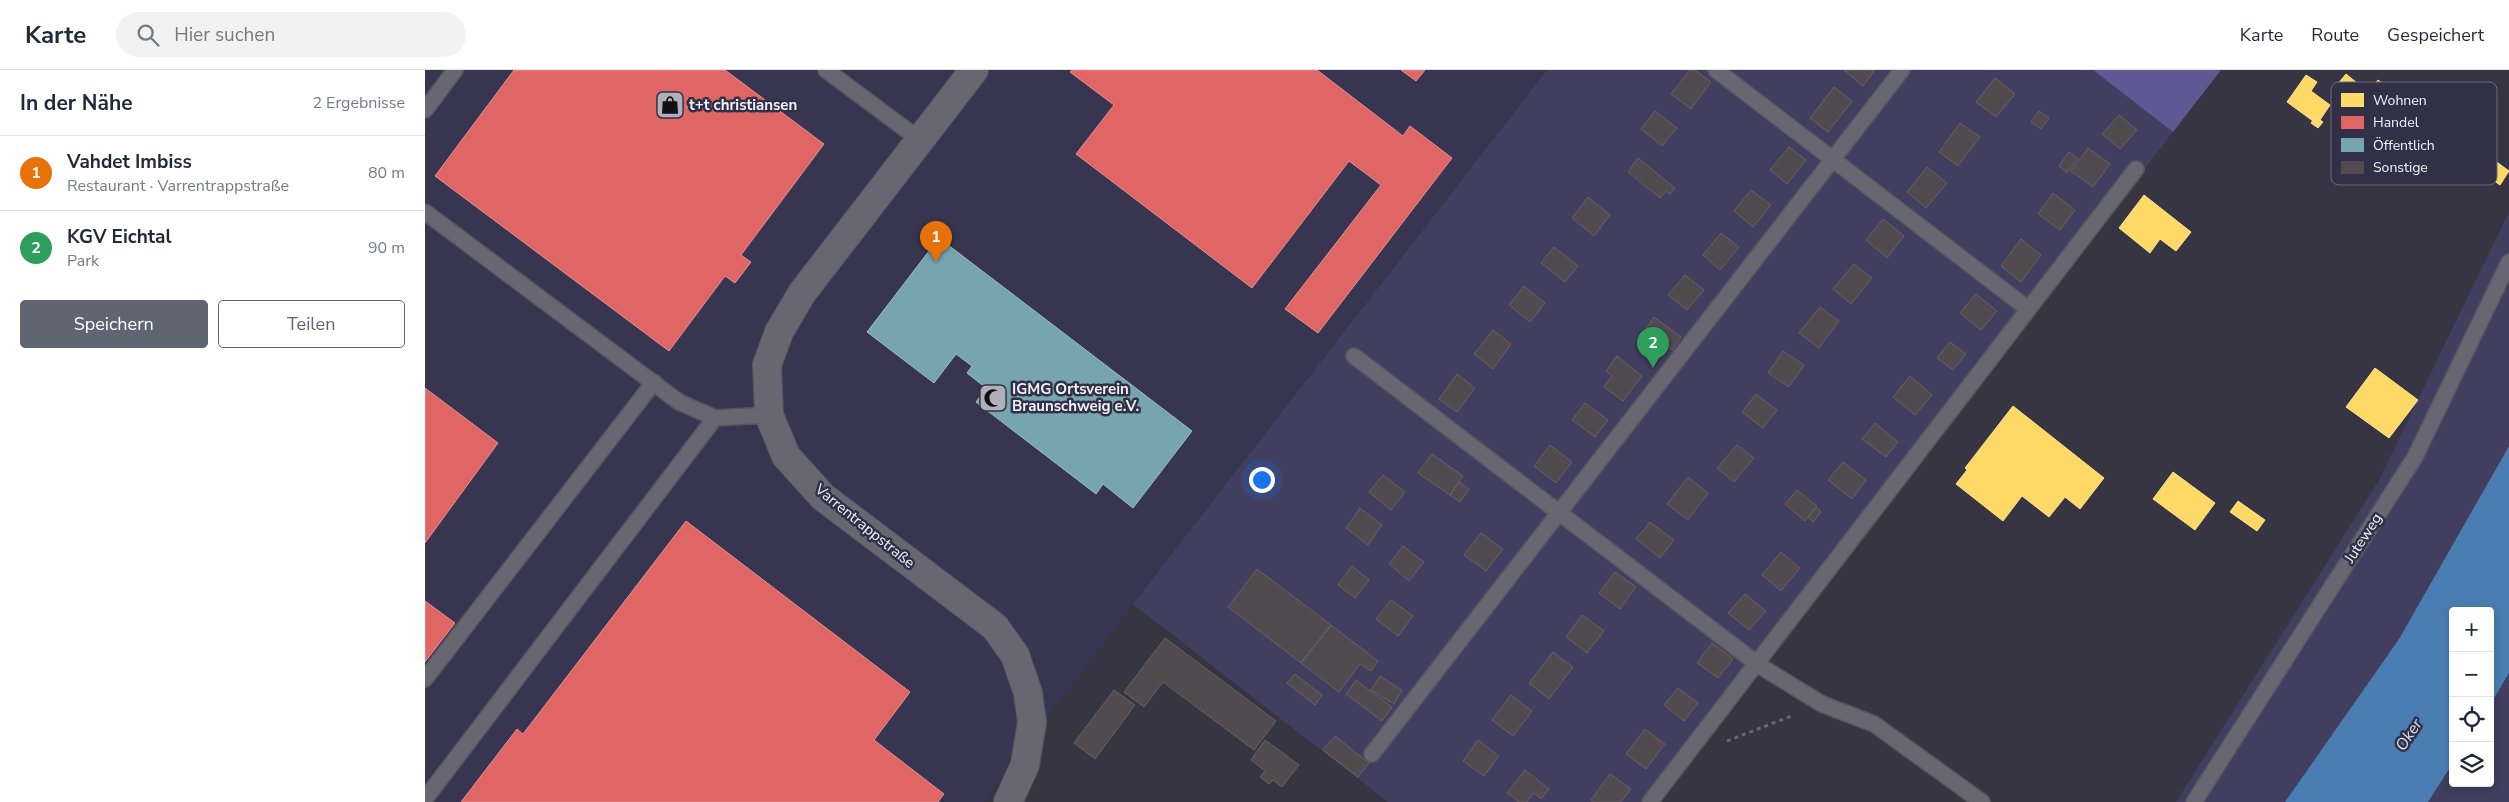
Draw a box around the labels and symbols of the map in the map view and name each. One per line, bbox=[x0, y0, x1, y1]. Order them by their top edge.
legend bbox=[2331, 82, 2497, 185]
shop icon: t+t christiansen bbox=[655, 90, 685, 120]
text: Wohnen bbox=[2373, 91, 2427, 110]
place label: t+t christiansen bbox=[689, 95, 797, 115]
text: Handel bbox=[2373, 113, 2420, 132]
text: Öffentlich bbox=[2373, 136, 2435, 155]
text: Sonstige bbox=[2373, 158, 2428, 177]
pin: 1 bbox=[920, 221, 952, 262]
pin: 2 bbox=[1637, 327, 1669, 368]
place label: IGMG Ortsverein Braunschweig e.V. bbox=[1012, 379, 1139, 416]
mosque icon: IGMG Ortsverein Braunschweig e.V. bbox=[978, 383, 1008, 413]
your location bbox=[1249, 467, 1275, 493]
street label: Varrentrappstraße bbox=[810, 479, 919, 573]
street label: Juteweg bbox=[2339, 509, 2387, 568]
water label: Oker bbox=[2390, 714, 2428, 755]

